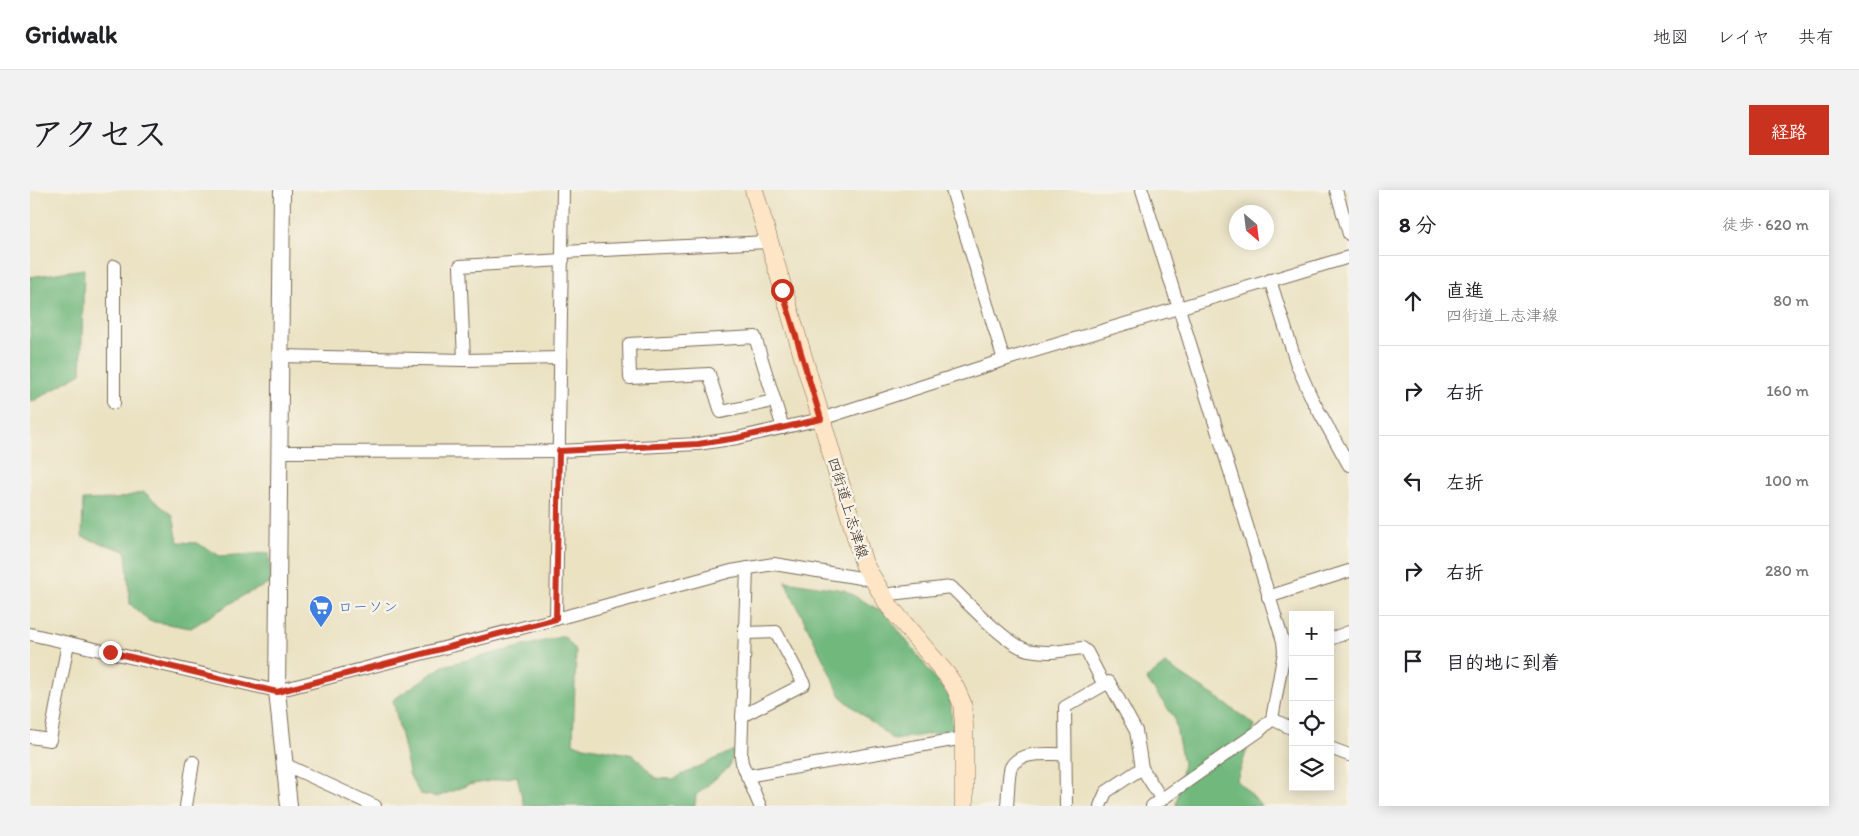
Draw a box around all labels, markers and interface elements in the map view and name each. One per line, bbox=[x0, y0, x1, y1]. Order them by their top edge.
text: Gridwalk bbox=[25, 20, 117, 49]
text: 地図 bbox=[1653, 26, 1689, 48]
text: レイヤ bbox=[1717, 26, 1770, 48]
text: 共有 bbox=[1798, 26, 1834, 48]
button: 経路 bbox=[1749, 105, 1829, 155]
text: アクセス bbox=[30, 113, 168, 155]
north arrow bbox=[1229, 205, 1274, 250]
text: 8 分 bbox=[1399, 212, 1436, 237]
text: 徒歩 · 620 m bbox=[1722, 215, 1809, 234]
route start bbox=[771, 279, 794, 302]
text: 直進 bbox=[1446, 279, 1484, 302]
icon: ahead bbox=[1399, 287, 1427, 315]
text: 80 m bbox=[1773, 291, 1809, 310]
text: 四街道上志津線 bbox=[1446, 306, 1558, 325]
icon: right bbox=[1399, 377, 1427, 405]
text: 右折 bbox=[1446, 381, 1484, 404]
text: 160 m bbox=[1766, 381, 1809, 400]
street label: 四街道上志津線 bbox=[824, 455, 872, 561]
icon: left bbox=[1399, 467, 1427, 495]
text: 左折 bbox=[1446, 471, 1484, 494]
text: 100 m bbox=[1765, 471, 1809, 490]
icon: right bbox=[1399, 557, 1427, 585]
text: 右折 bbox=[1446, 561, 1484, 584]
text: 280 m bbox=[1765, 561, 1809, 580]
supermarket icon: ローソン bbox=[308, 594, 334, 628]
place label: ローソン bbox=[338, 598, 398, 616]
map controls bbox=[1289, 611, 1334, 791]
button: + bbox=[1289, 611, 1334, 656]
route end bbox=[99, 641, 122, 664]
icon: arrive bbox=[1399, 647, 1427, 675]
text: 目的地に到着 bbox=[1446, 651, 1560, 674]
button: − bbox=[1289, 656, 1334, 701]
button: locate bbox=[1289, 701, 1334, 746]
button: layers bbox=[1289, 746, 1334, 791]

